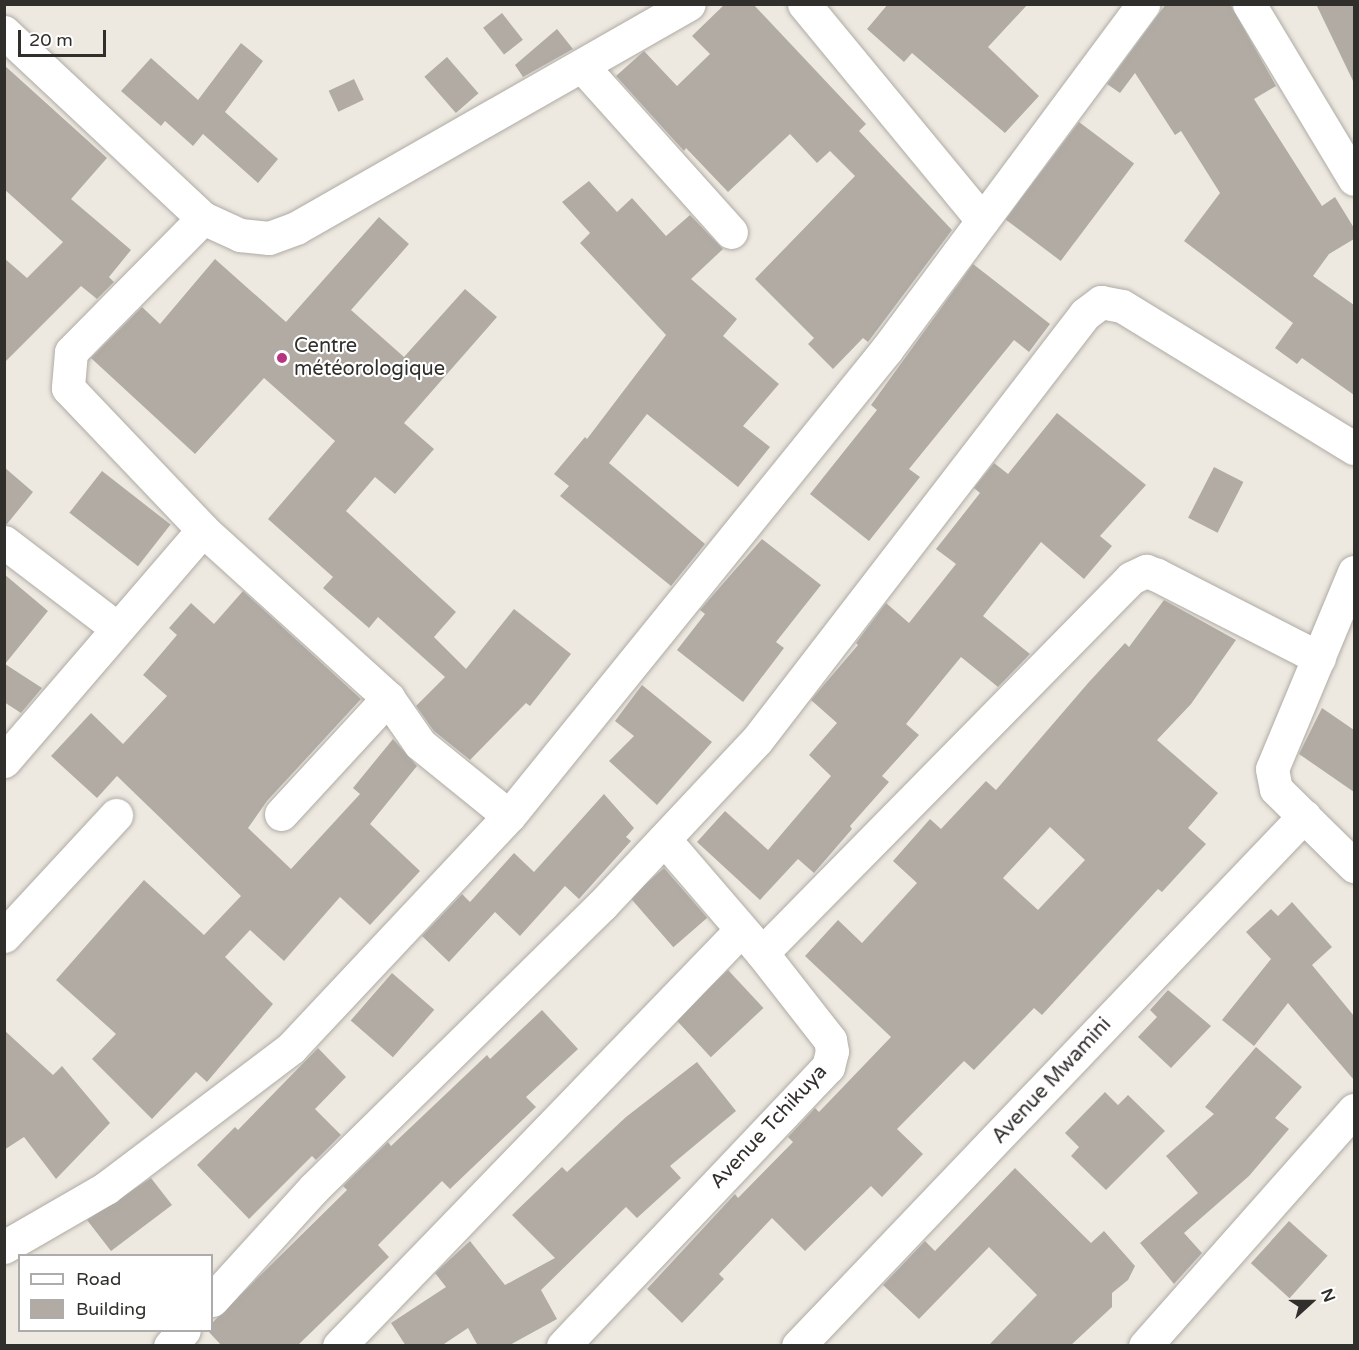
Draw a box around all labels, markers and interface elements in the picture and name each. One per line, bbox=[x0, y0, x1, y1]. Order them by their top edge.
scale bar bbox=[21, 18, 110, 56]
text: 20 m bbox=[29, 29, 73, 51]
place label: Centre météorologique bbox=[294, 334, 445, 381]
marker: Centre météorologique bbox=[275, 351, 289, 365]
street label: Avenue Mwamini bbox=[988, 1013, 1116, 1149]
street label: Avenue Tchikuya bbox=[706, 1060, 832, 1194]
legend bbox=[18, 1254, 213, 1332]
text: Road bbox=[76, 1268, 121, 1290]
north arrow bbox=[1281, 1272, 1341, 1332]
text: N bbox=[1316, 1286, 1339, 1305]
text: Building bbox=[76, 1298, 146, 1320]

